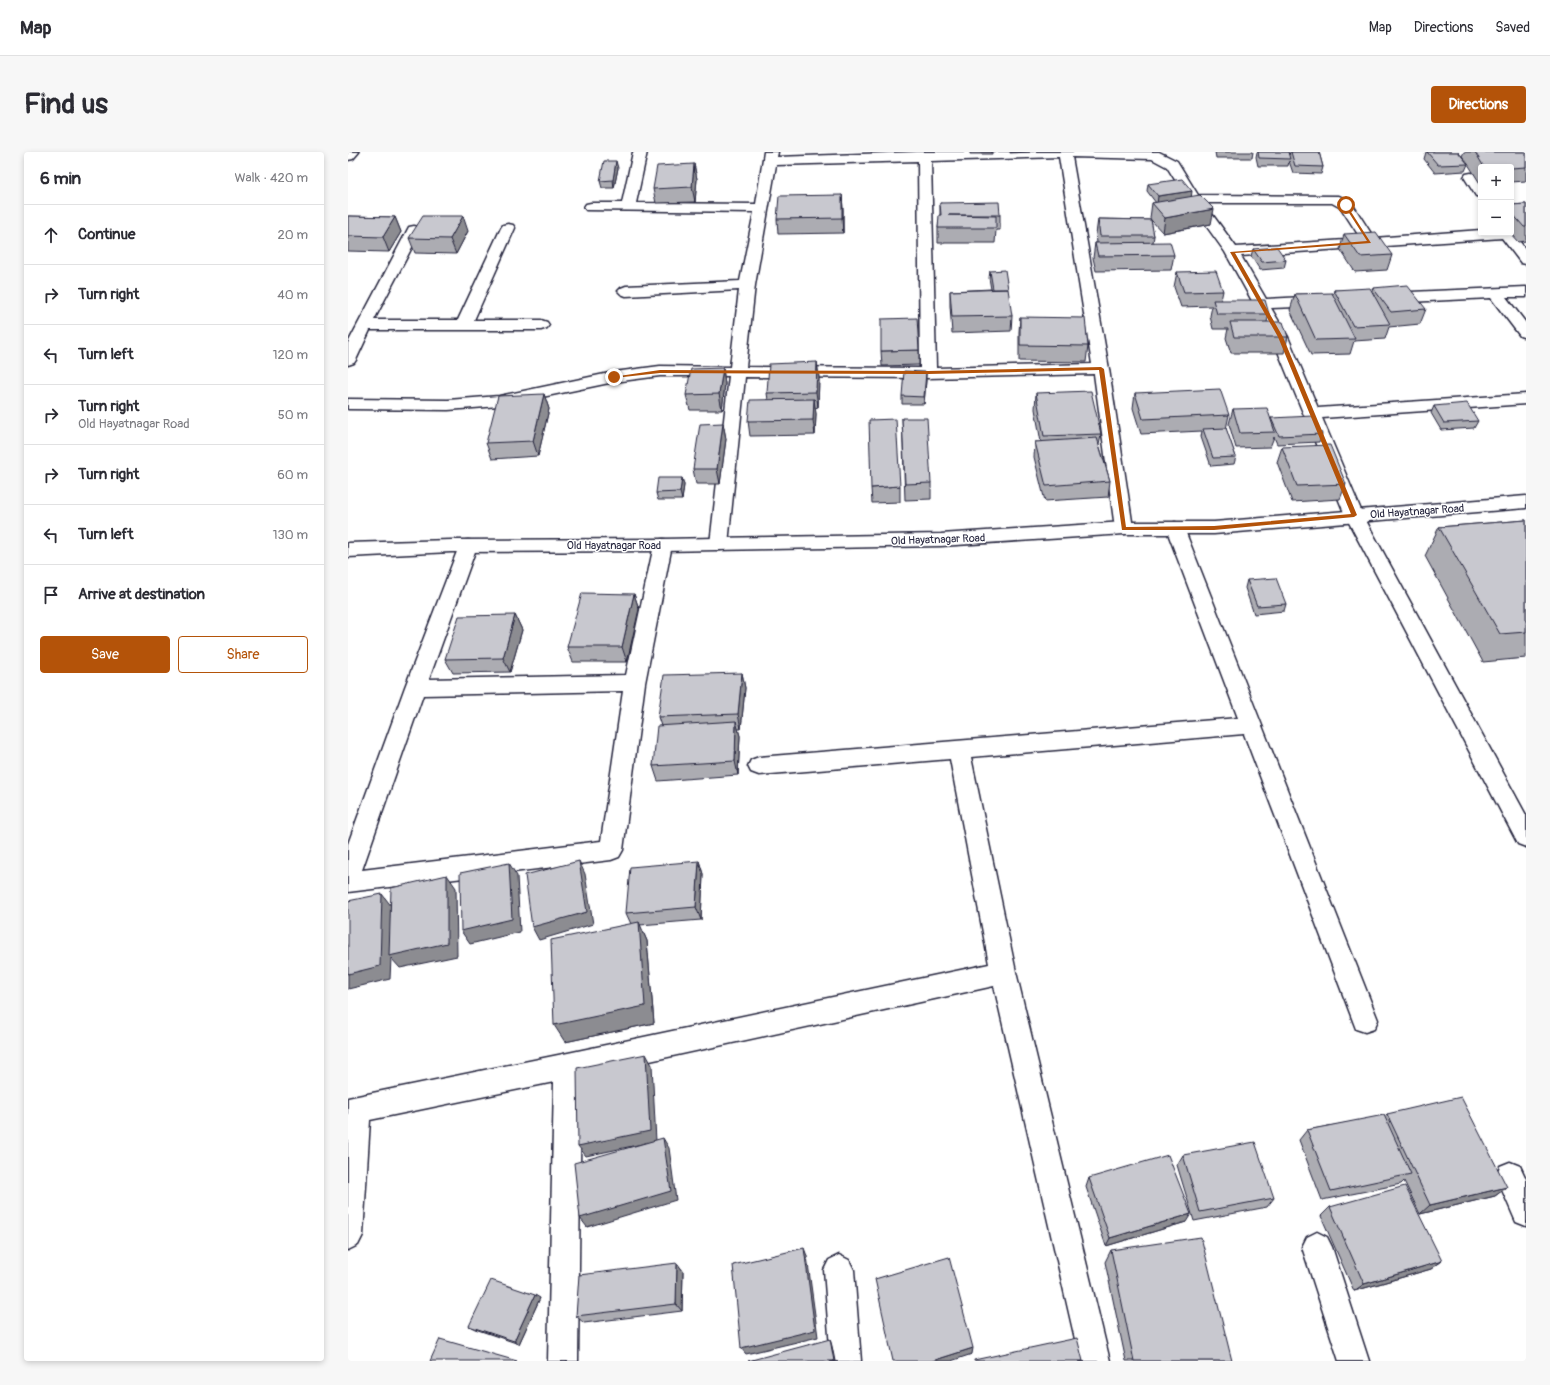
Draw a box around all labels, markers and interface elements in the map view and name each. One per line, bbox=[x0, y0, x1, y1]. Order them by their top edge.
text: Map bbox=[20, 16, 51, 40]
text: Map bbox=[1369, 19, 1392, 36]
text: Directions bbox=[1414, 19, 1473, 36]
text: Saved bbox=[1495, 19, 1530, 36]
button: Directions bbox=[1431, 86, 1526, 123]
text: Find us bbox=[24, 87, 108, 122]
map controls bbox=[1478, 164, 1514, 236]
button: + bbox=[1478, 164, 1514, 200]
text: 6 min bbox=[40, 168, 81, 189]
text: Walk · 420 m bbox=[234, 170, 308, 186]
route start bbox=[1337, 196, 1355, 214]
button: − bbox=[1478, 200, 1514, 236]
icon: ahead bbox=[40, 224, 62, 246]
text: Continue bbox=[78, 225, 136, 244]
text: 20 m bbox=[277, 227, 308, 243]
icon: right bbox=[40, 284, 62, 306]
text: Turn right bbox=[78, 285, 139, 304]
text: 40 m bbox=[277, 287, 308, 303]
icon: left bbox=[40, 344, 62, 366]
text: Turn left bbox=[78, 345, 134, 364]
text: 120 m bbox=[272, 347, 308, 363]
route end bbox=[605, 368, 623, 386]
text: Turn right bbox=[78, 397, 139, 416]
icon: right bbox=[40, 404, 62, 426]
text: 50 m bbox=[278, 407, 308, 423]
text: Old Hayatnagar Road bbox=[78, 416, 190, 432]
icon: right bbox=[40, 464, 62, 486]
text: Turn right bbox=[78, 465, 139, 484]
text: 60 m bbox=[277, 467, 308, 483]
street label: Old Hayatnagar Road bbox=[1369, 502, 1465, 521]
icon: left bbox=[40, 524, 62, 546]
text: Turn left bbox=[78, 525, 134, 544]
text: 130 m bbox=[272, 527, 308, 543]
street label: Old Hayatnagar Road bbox=[891, 531, 985, 548]
street label: Old Hayatnagar Road bbox=[567, 539, 661, 552]
icon: arrive bbox=[40, 584, 62, 606]
text: Arrive at destination bbox=[78, 585, 205, 604]
button: Save bbox=[40, 636, 170, 673]
button: Share bbox=[178, 636, 308, 673]

